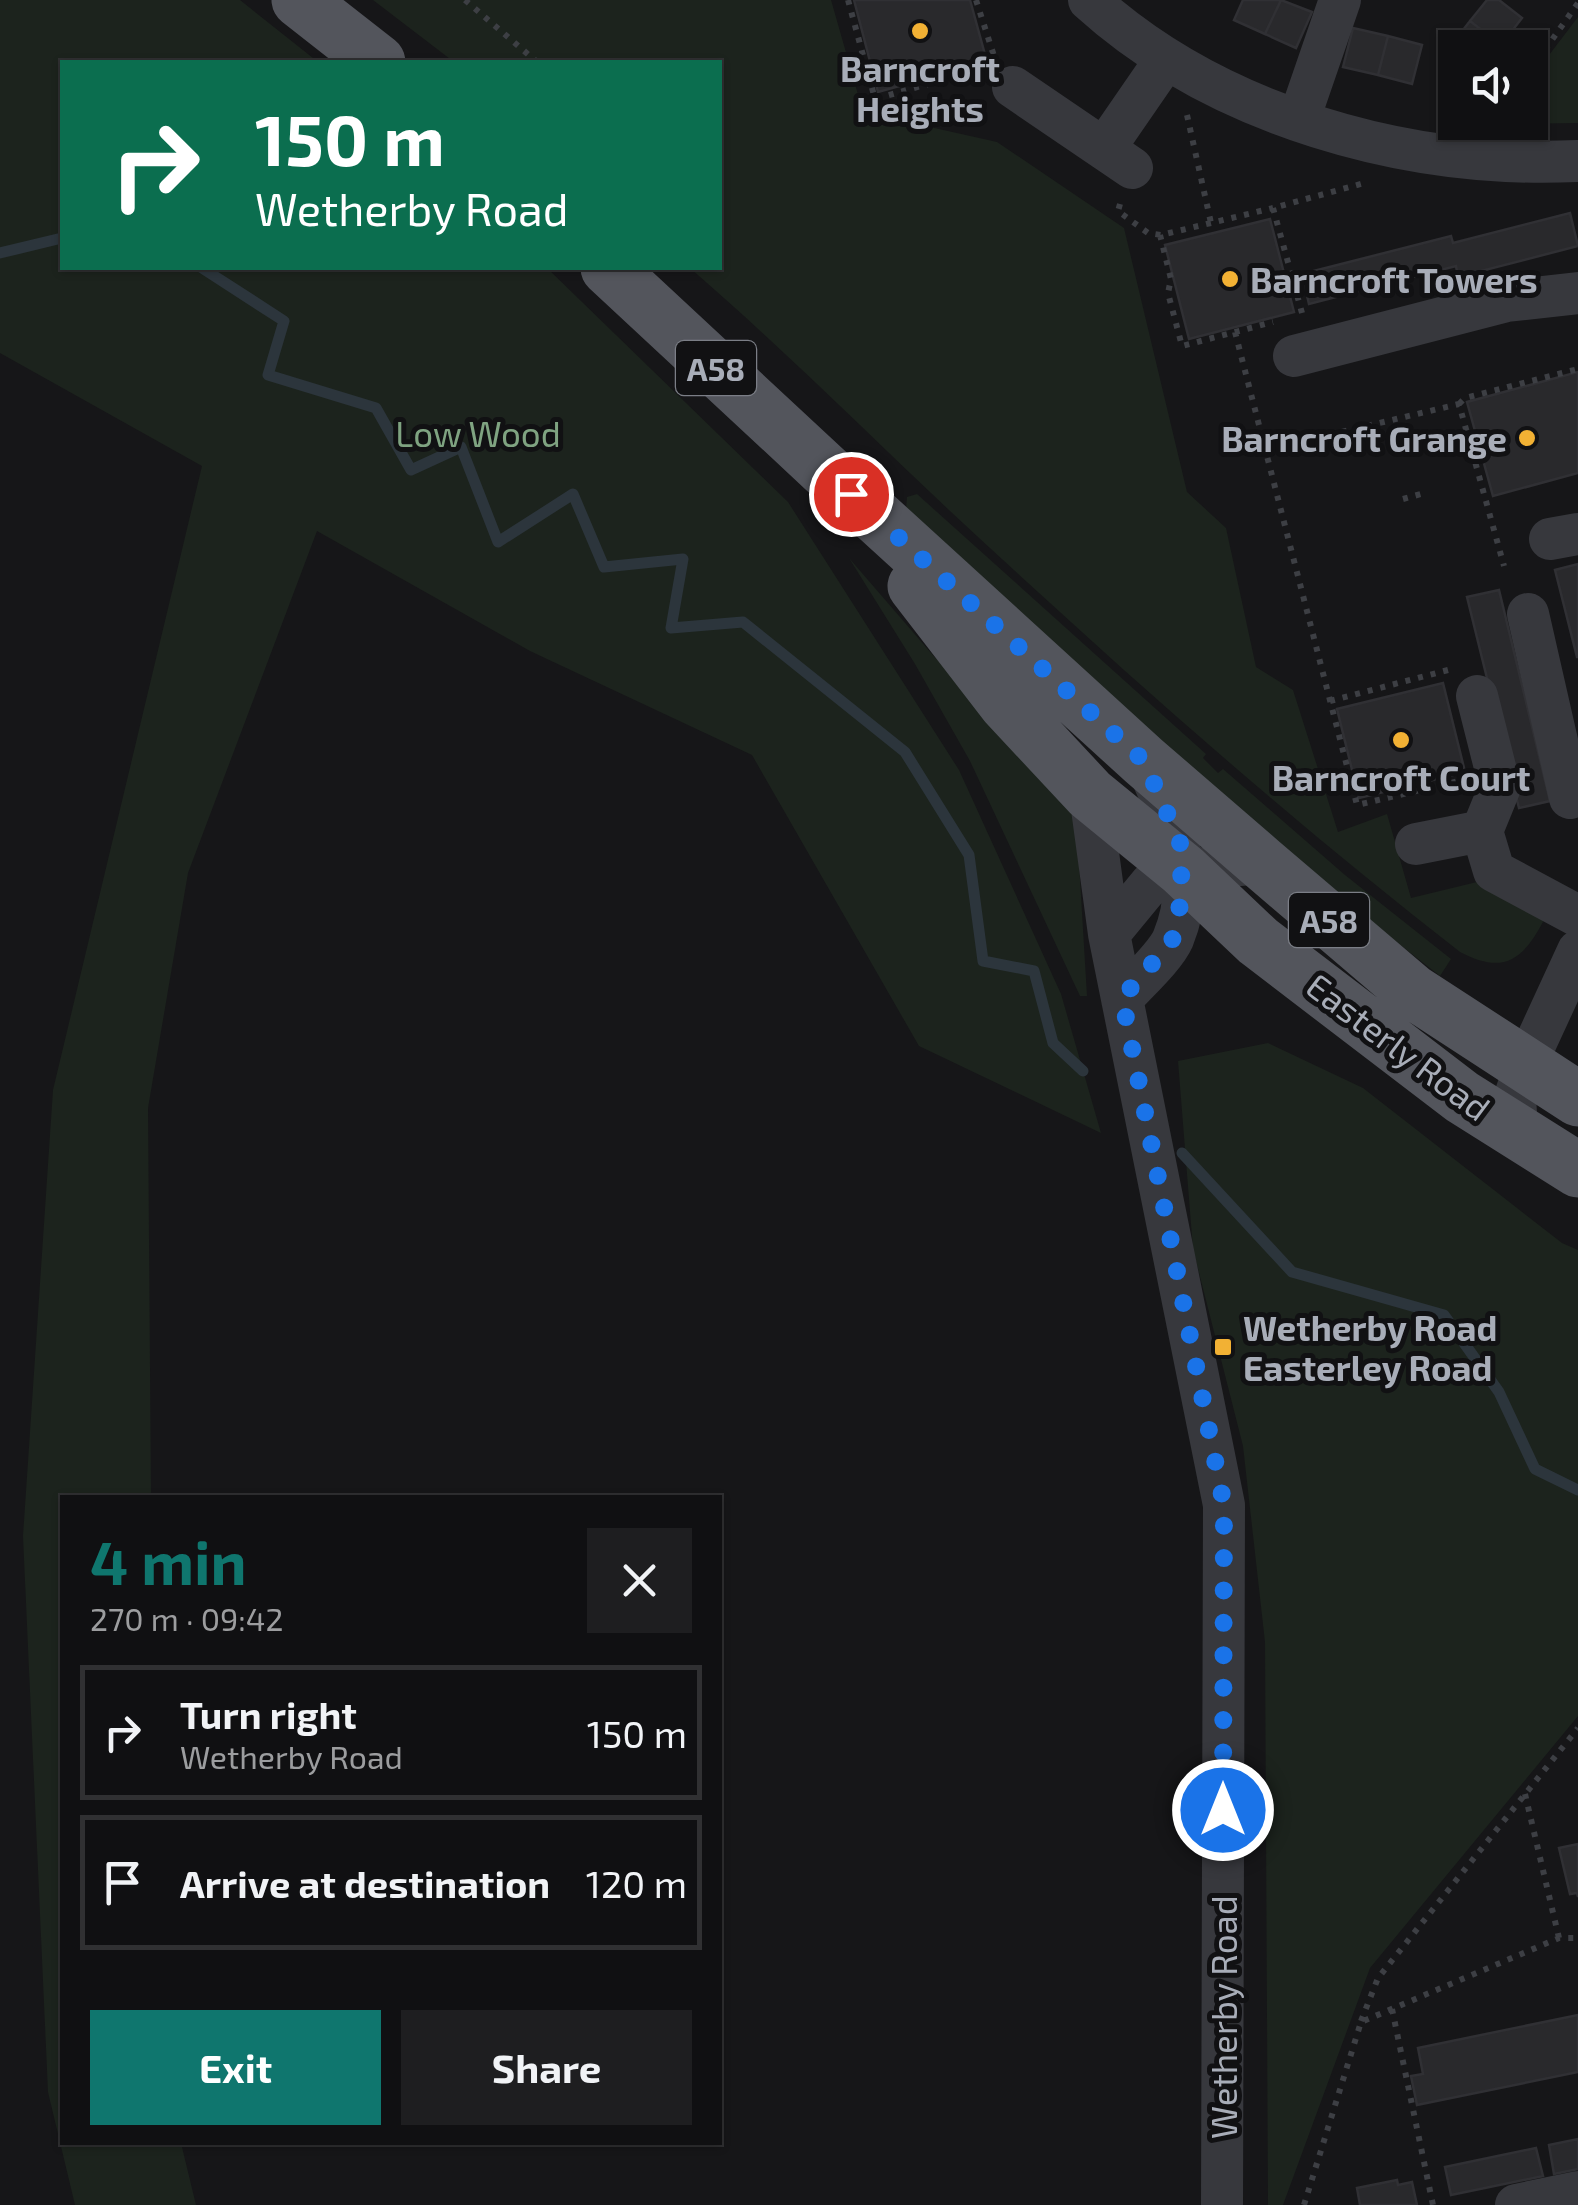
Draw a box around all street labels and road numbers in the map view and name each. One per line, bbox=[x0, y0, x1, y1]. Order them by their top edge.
road number: A58 bbox=[676, 341, 756, 395]
road number: A58 bbox=[1289, 893, 1369, 947]
street label: Easterly Road bbox=[1299, 963, 1499, 1129]
street label: Wetherby Road bbox=[1202, 1895, 1244, 2139]

